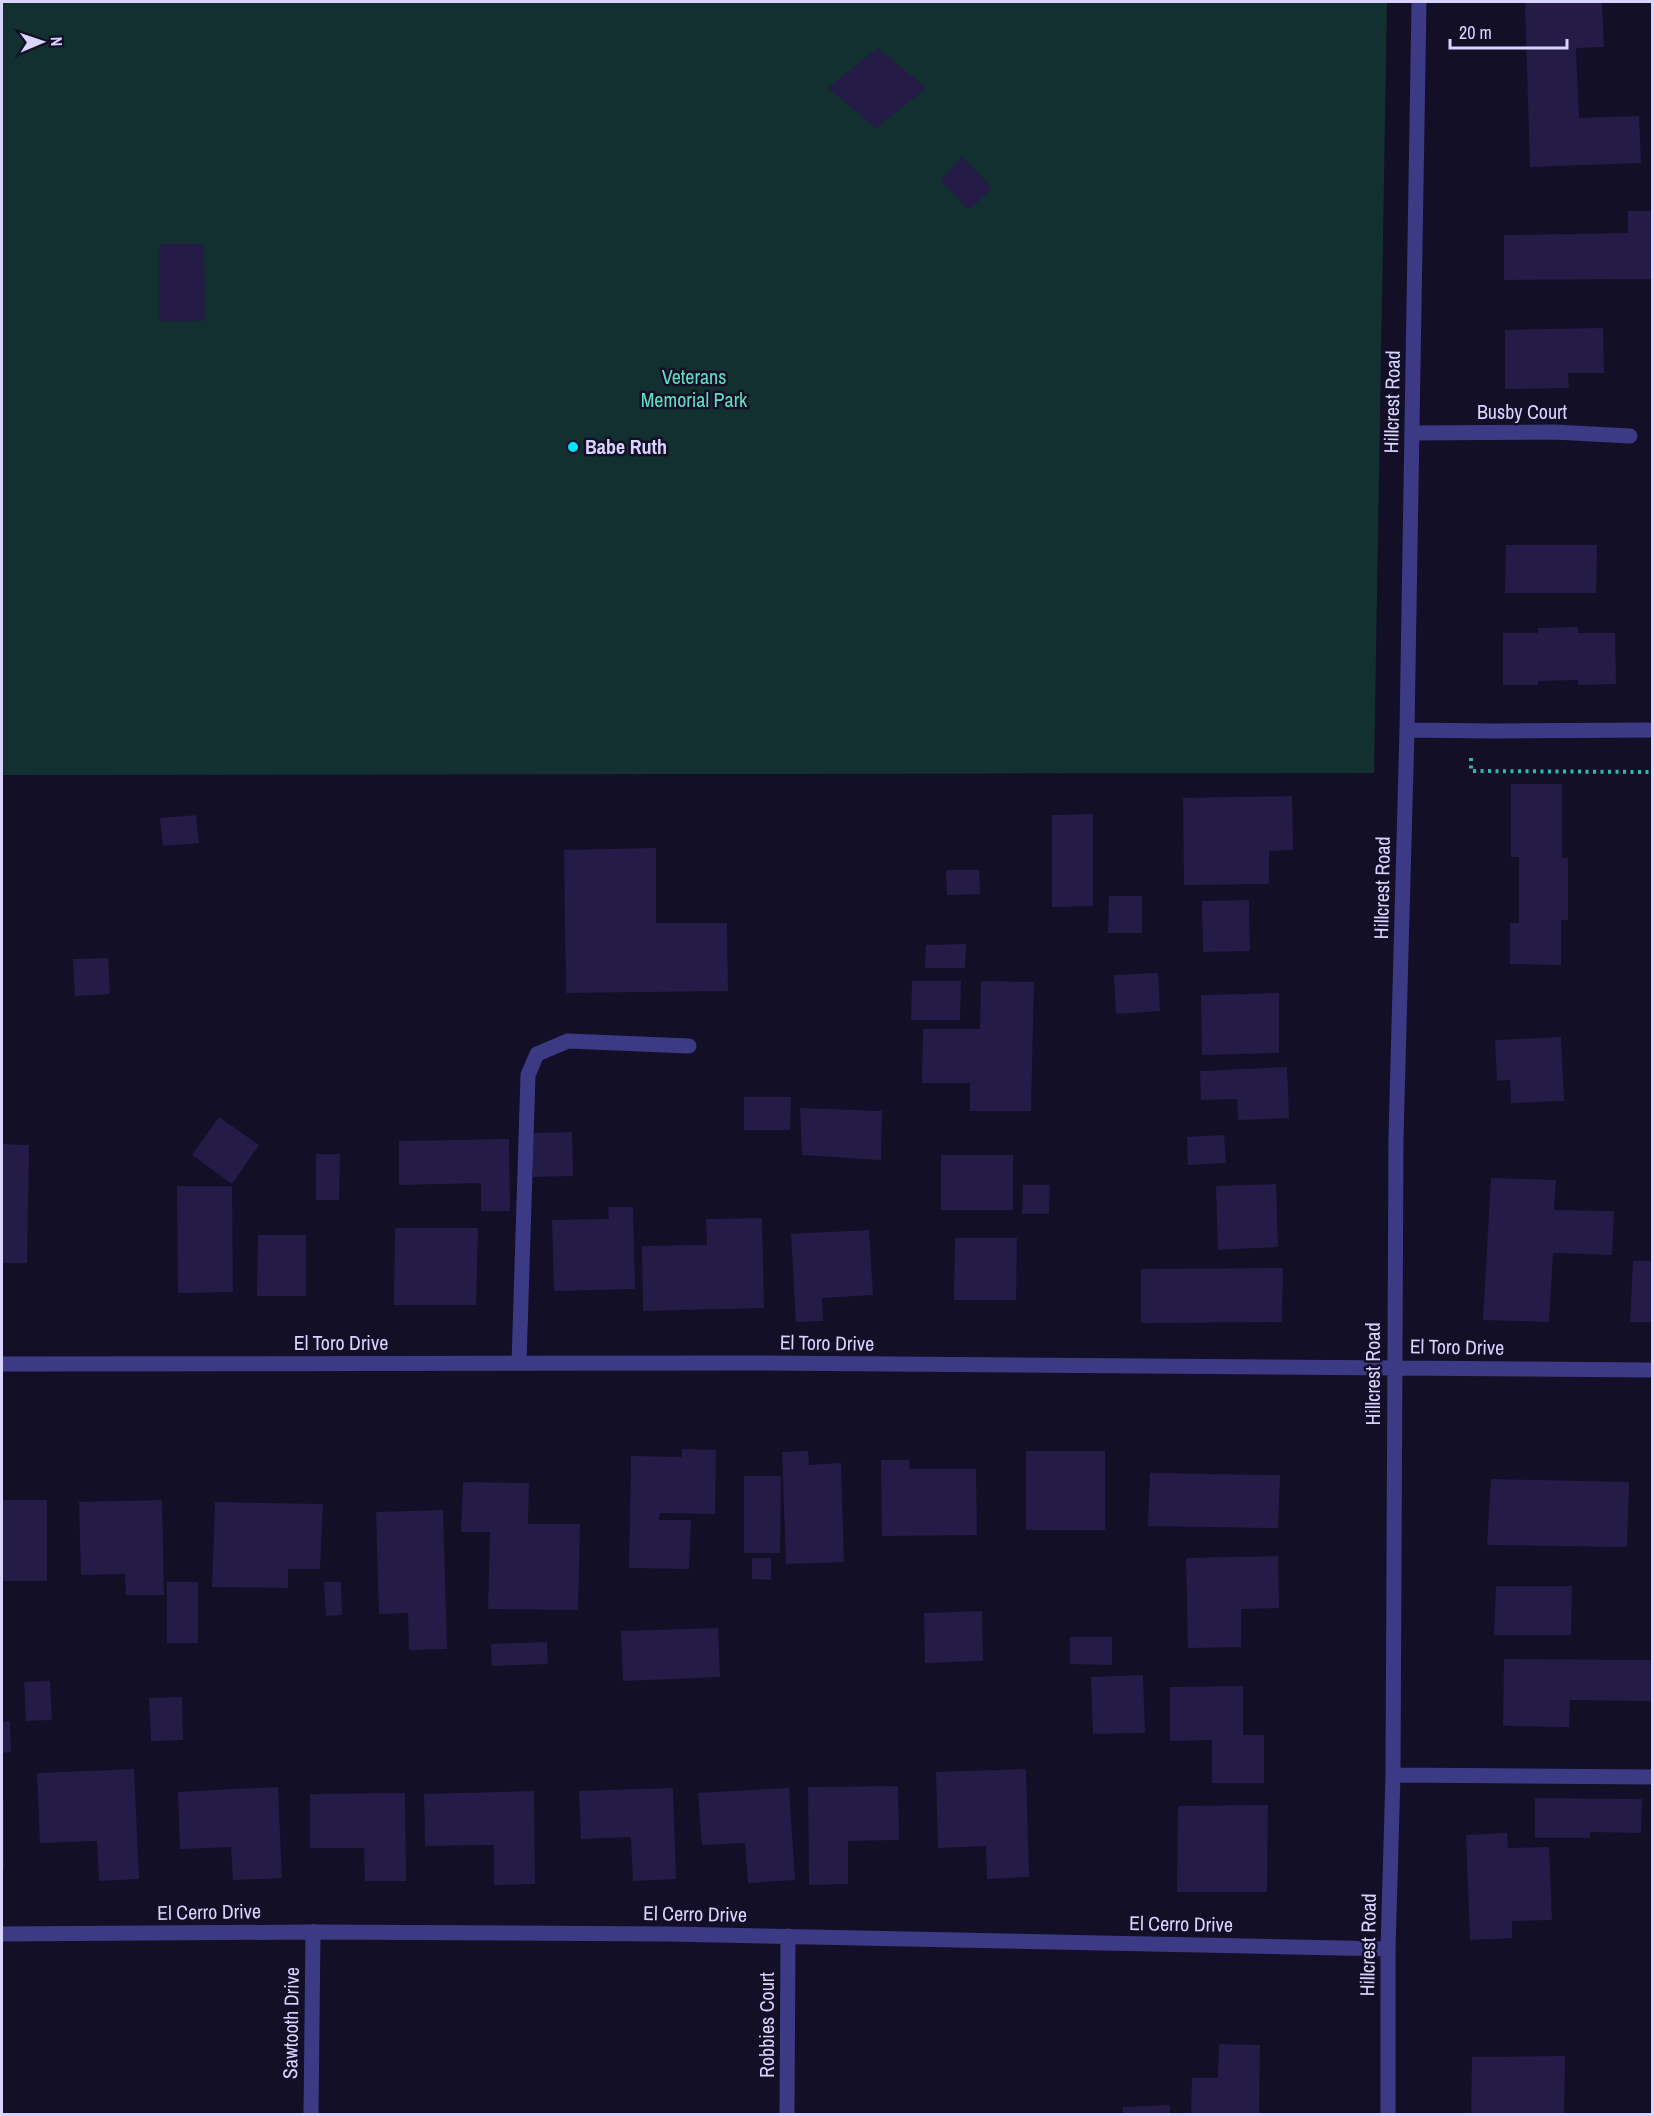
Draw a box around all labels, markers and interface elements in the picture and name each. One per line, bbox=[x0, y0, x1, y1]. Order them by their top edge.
north arrow bbox=[12, 12, 72, 72]
scale bar bbox=[1450, 12, 1567, 50]
text: 20 m bbox=[1459, 20, 1492, 45]
text: N bbox=[46, 36, 68, 47]
street label: Hillcrest Road bbox=[1377, 350, 1406, 454]
park label: Veterans Memorial Park bbox=[641, 363, 748, 413]
street label: Busby Court bbox=[1477, 398, 1568, 425]
place label: Babe Ruth bbox=[585, 433, 667, 460]
marker: Babe Ruth bbox=[566, 440, 580, 454]
street label: Hillcrest Road bbox=[1367, 836, 1396, 940]
street label: Hillcrest Road bbox=[1359, 1323, 1386, 1425]
street label: El Toro Drive bbox=[780, 1328, 874, 1357]
street label: El Toro Drive bbox=[294, 1329, 388, 1356]
street label: El Toro Drive bbox=[1410, 1332, 1504, 1361]
street label: Hillcrest Road bbox=[1353, 1893, 1382, 1997]
street label: El Cerro Drive bbox=[157, 1897, 261, 1926]
street label: El Cerro Drive bbox=[643, 1899, 747, 1928]
street label: El Cerro Drive bbox=[1129, 1909, 1233, 1938]
street label: Sawtooth Drive bbox=[276, 1967, 305, 2079]
street label: Robbies Court bbox=[753, 1972, 780, 2078]

